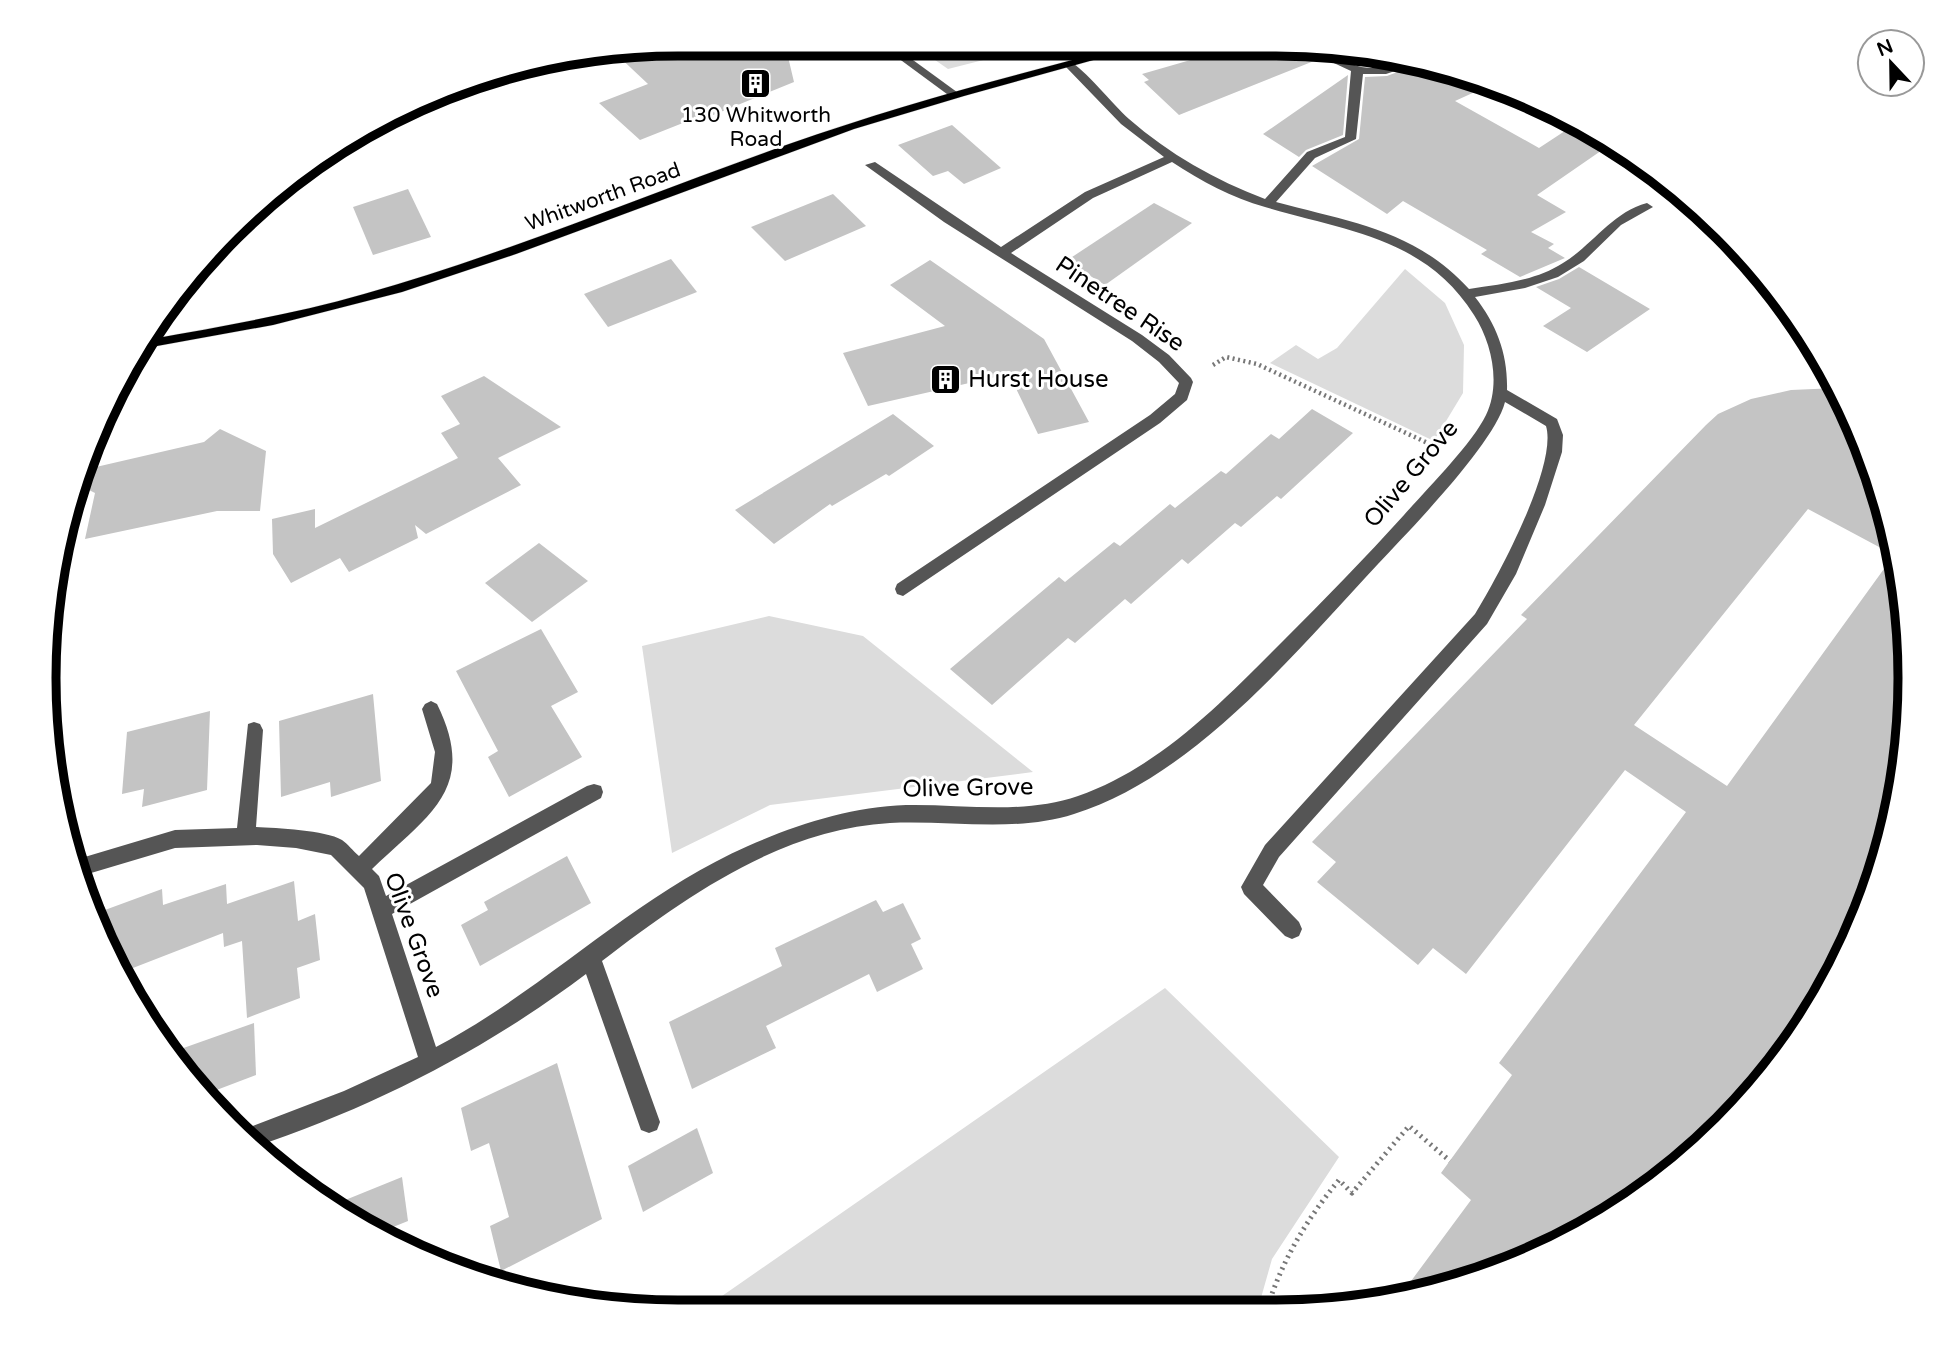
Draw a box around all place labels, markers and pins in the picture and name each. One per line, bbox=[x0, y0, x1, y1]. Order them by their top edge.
building icon: 130 Whitworth Road bbox=[739, 66, 773, 100]
place label: 130 Whitworth Road bbox=[681, 103, 831, 152]
building icon: Hurst House bbox=[928, 362, 962, 396]
place label: Hurst House bbox=[968, 365, 1109, 394]

